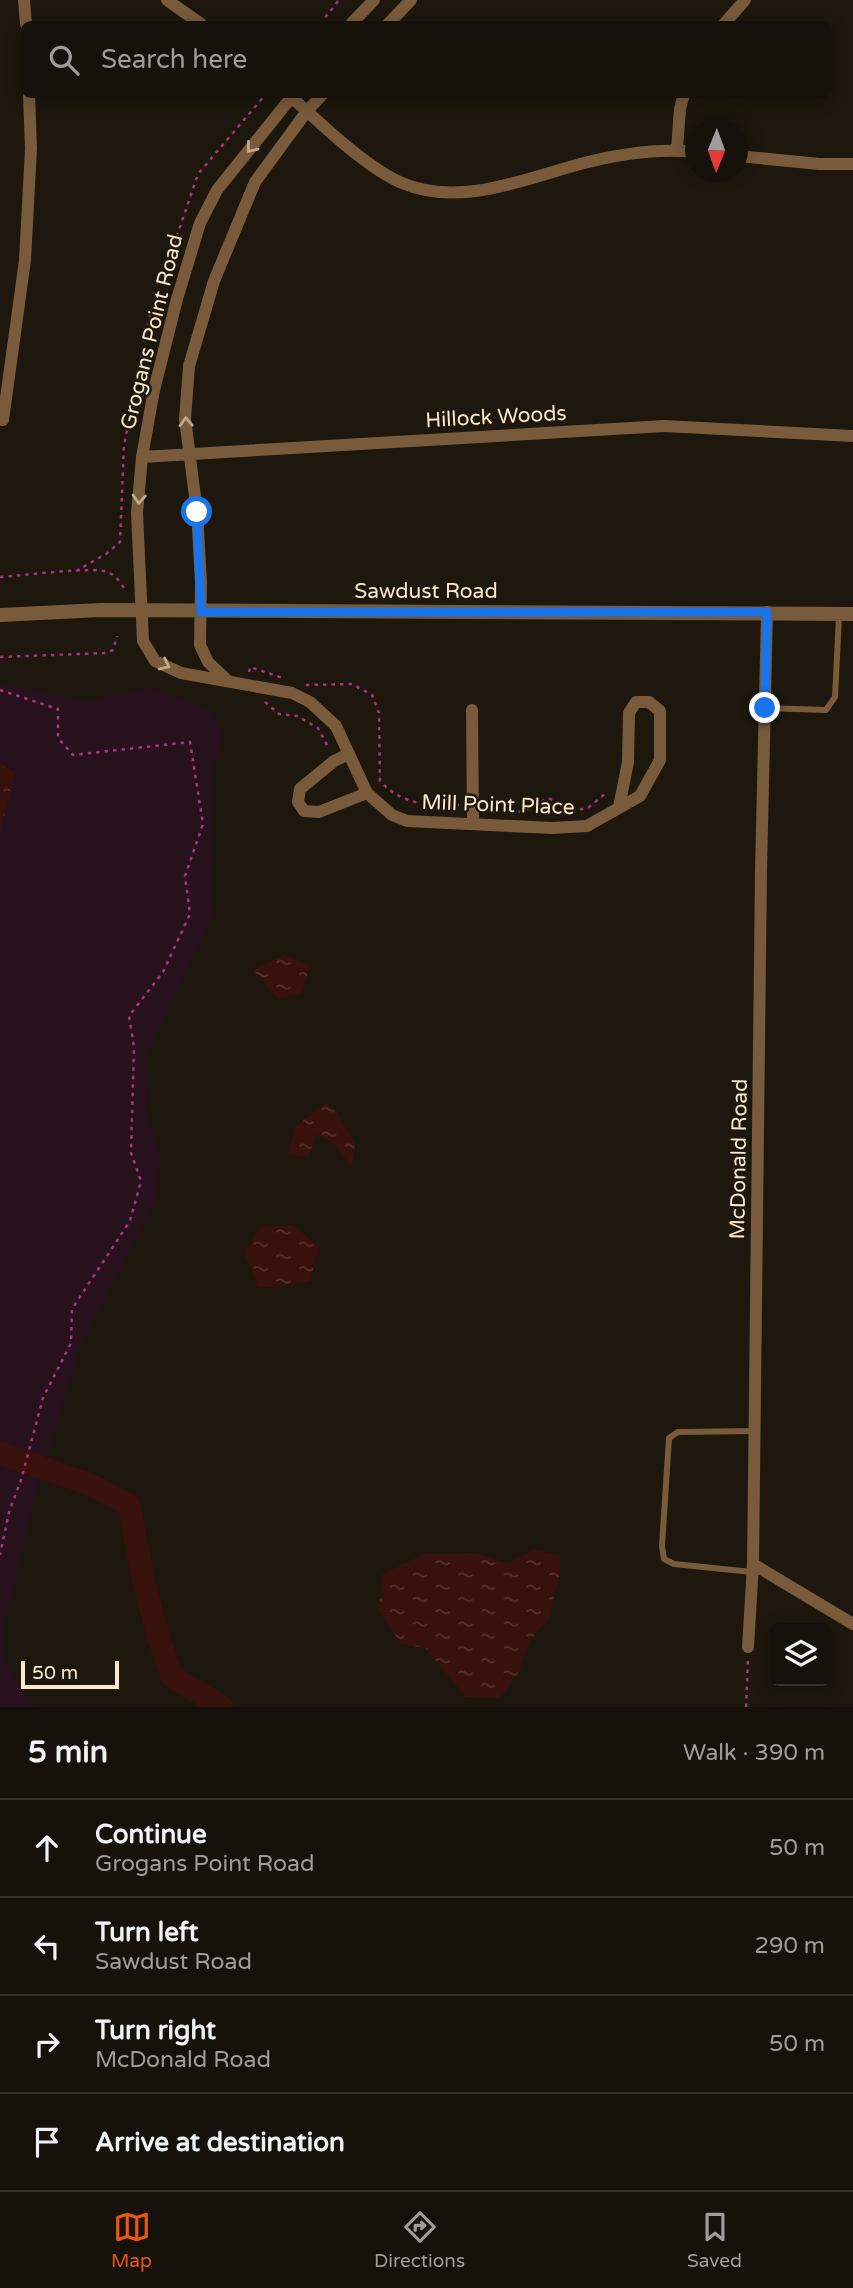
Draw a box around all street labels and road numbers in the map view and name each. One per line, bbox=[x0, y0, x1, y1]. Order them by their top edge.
street label: Grogans Point Road bbox=[116, 232, 188, 432]
street label: Hillock Woods bbox=[425, 401, 567, 433]
street label: Sawdust Road bbox=[354, 579, 498, 604]
street label: Mill Point Place bbox=[421, 790, 575, 820]
street label: McDonald Road bbox=[725, 1078, 753, 1240]

